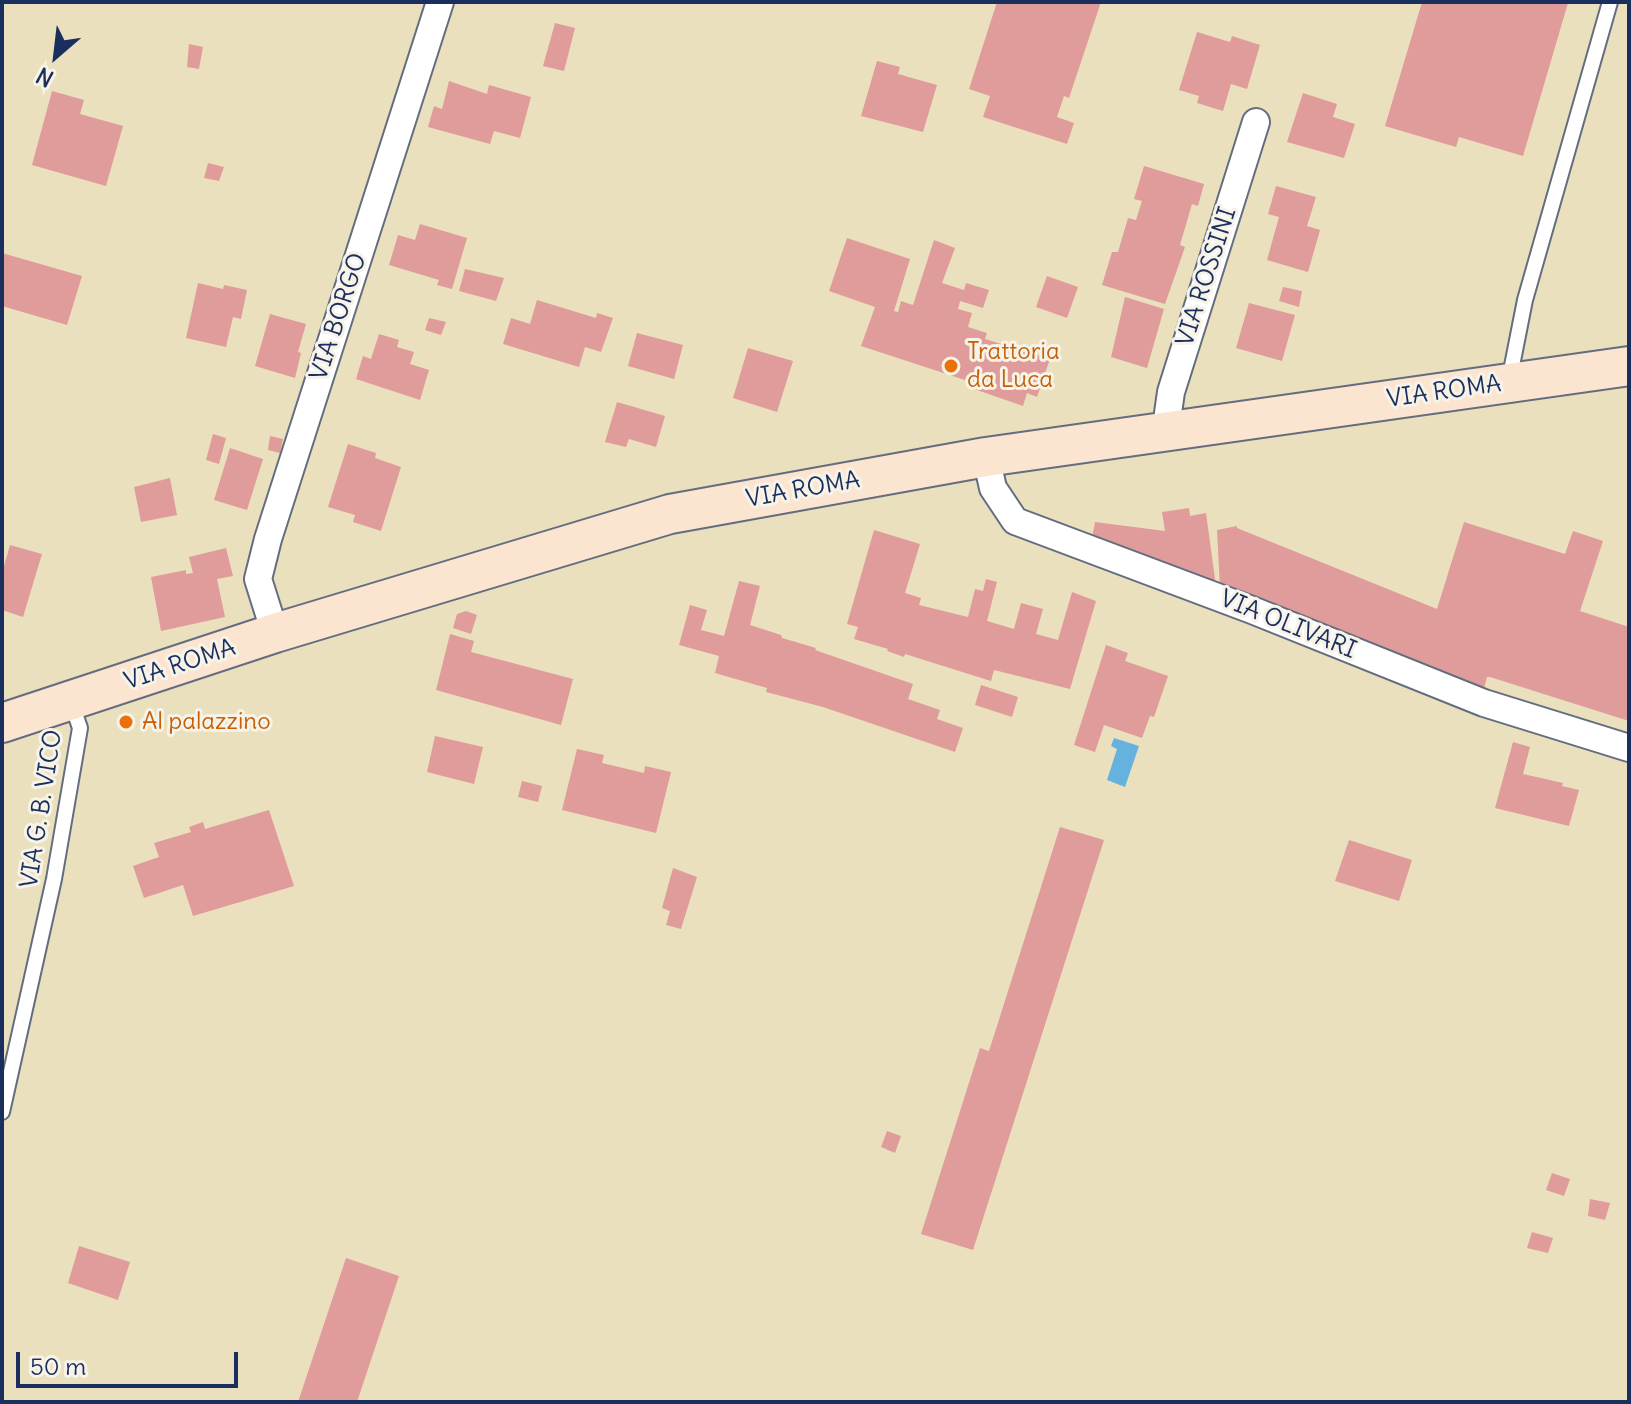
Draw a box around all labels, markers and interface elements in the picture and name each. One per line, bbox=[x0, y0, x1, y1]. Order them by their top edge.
north arrow bbox=[16, 16, 96, 96]
text: N bbox=[31, 61, 58, 93]
street label: VIA ROSSINI bbox=[1171, 204, 1243, 350]
street label: VIA BORGO bbox=[305, 250, 373, 384]
place label: Trattoria da Luca bbox=[967, 338, 1060, 394]
marker: Trattoria da Luca bbox=[942, 357, 960, 375]
street label: VIA ROMA bbox=[1385, 370, 1503, 414]
street label: VIA ROMA bbox=[744, 466, 862, 514]
street label: VIA OLIVARI bbox=[1216, 585, 1360, 665]
street label: VIA ROMA bbox=[121, 634, 239, 696]
place label: Al palazzino bbox=[142, 708, 271, 736]
marker: Al palazzino bbox=[117, 713, 135, 731]
street label: VIA G. B. VICO bbox=[15, 728, 69, 890]
scale bar bbox=[20, 1336, 242, 1386]
text: 50 m bbox=[30, 1351, 86, 1381]

